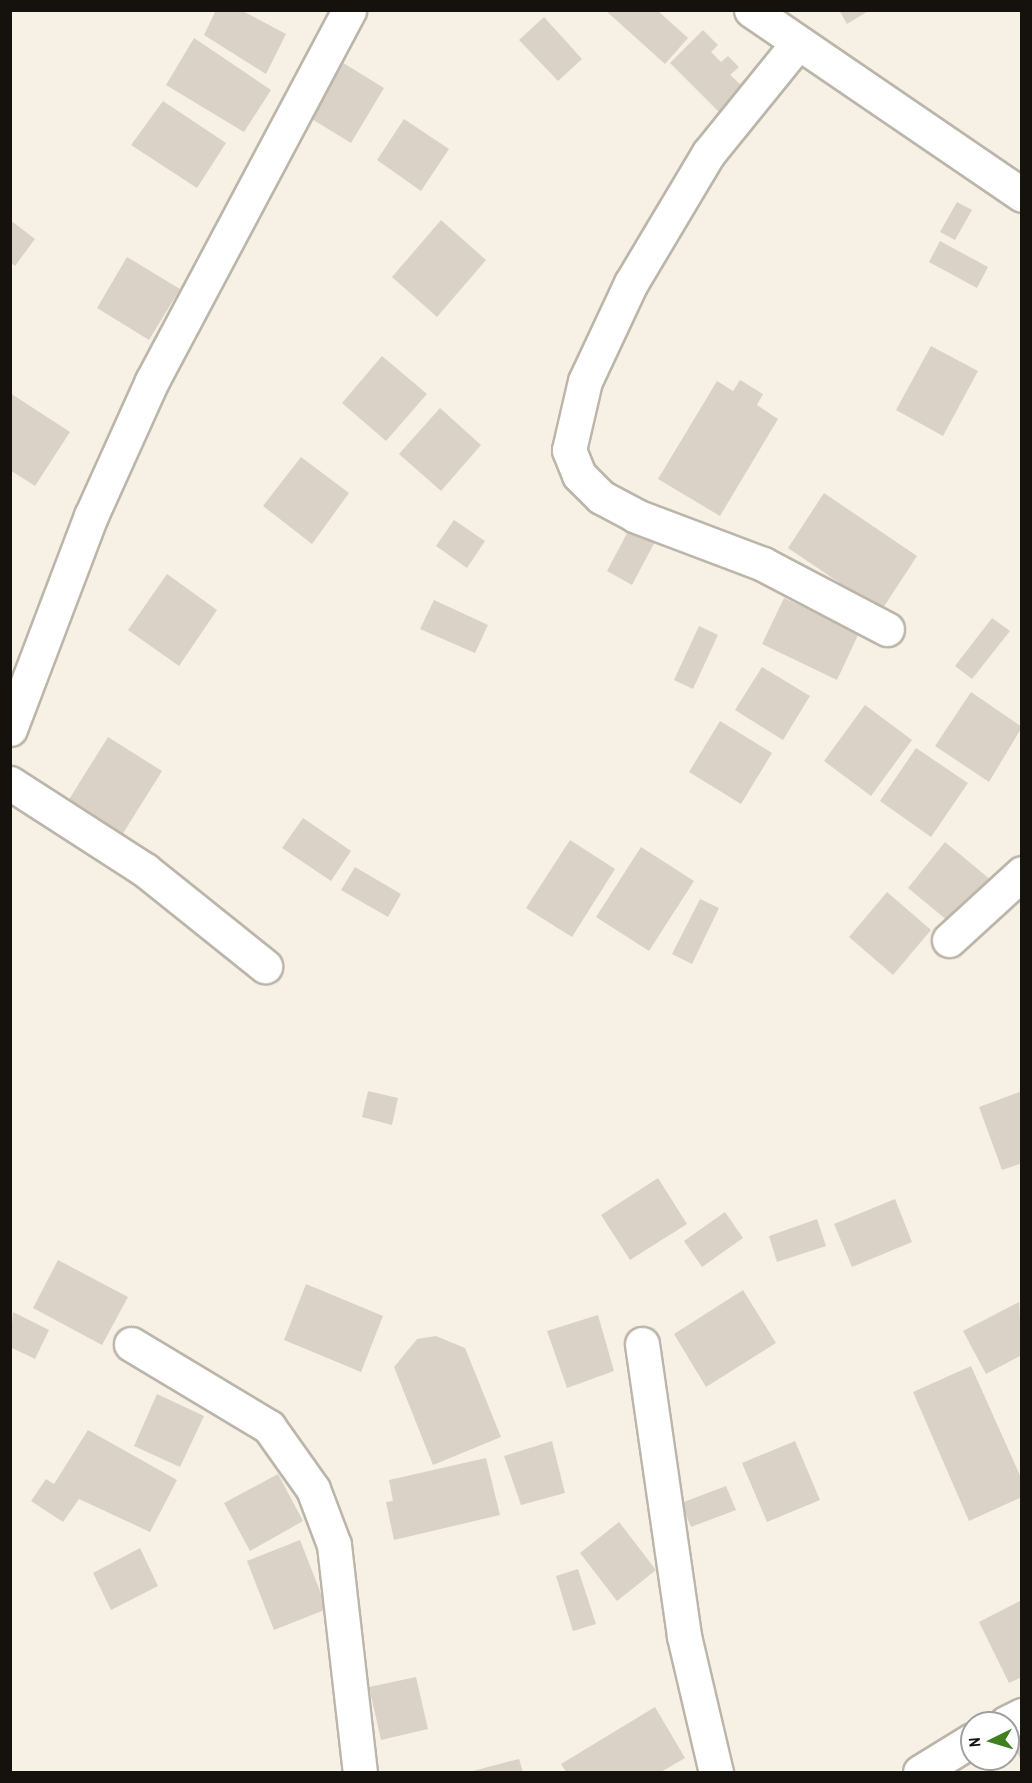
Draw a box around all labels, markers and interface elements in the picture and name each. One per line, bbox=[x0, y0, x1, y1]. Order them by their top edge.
north arrow bbox=[960, 1711, 1020, 1771]
text: N bbox=[963, 1737, 985, 1748]

